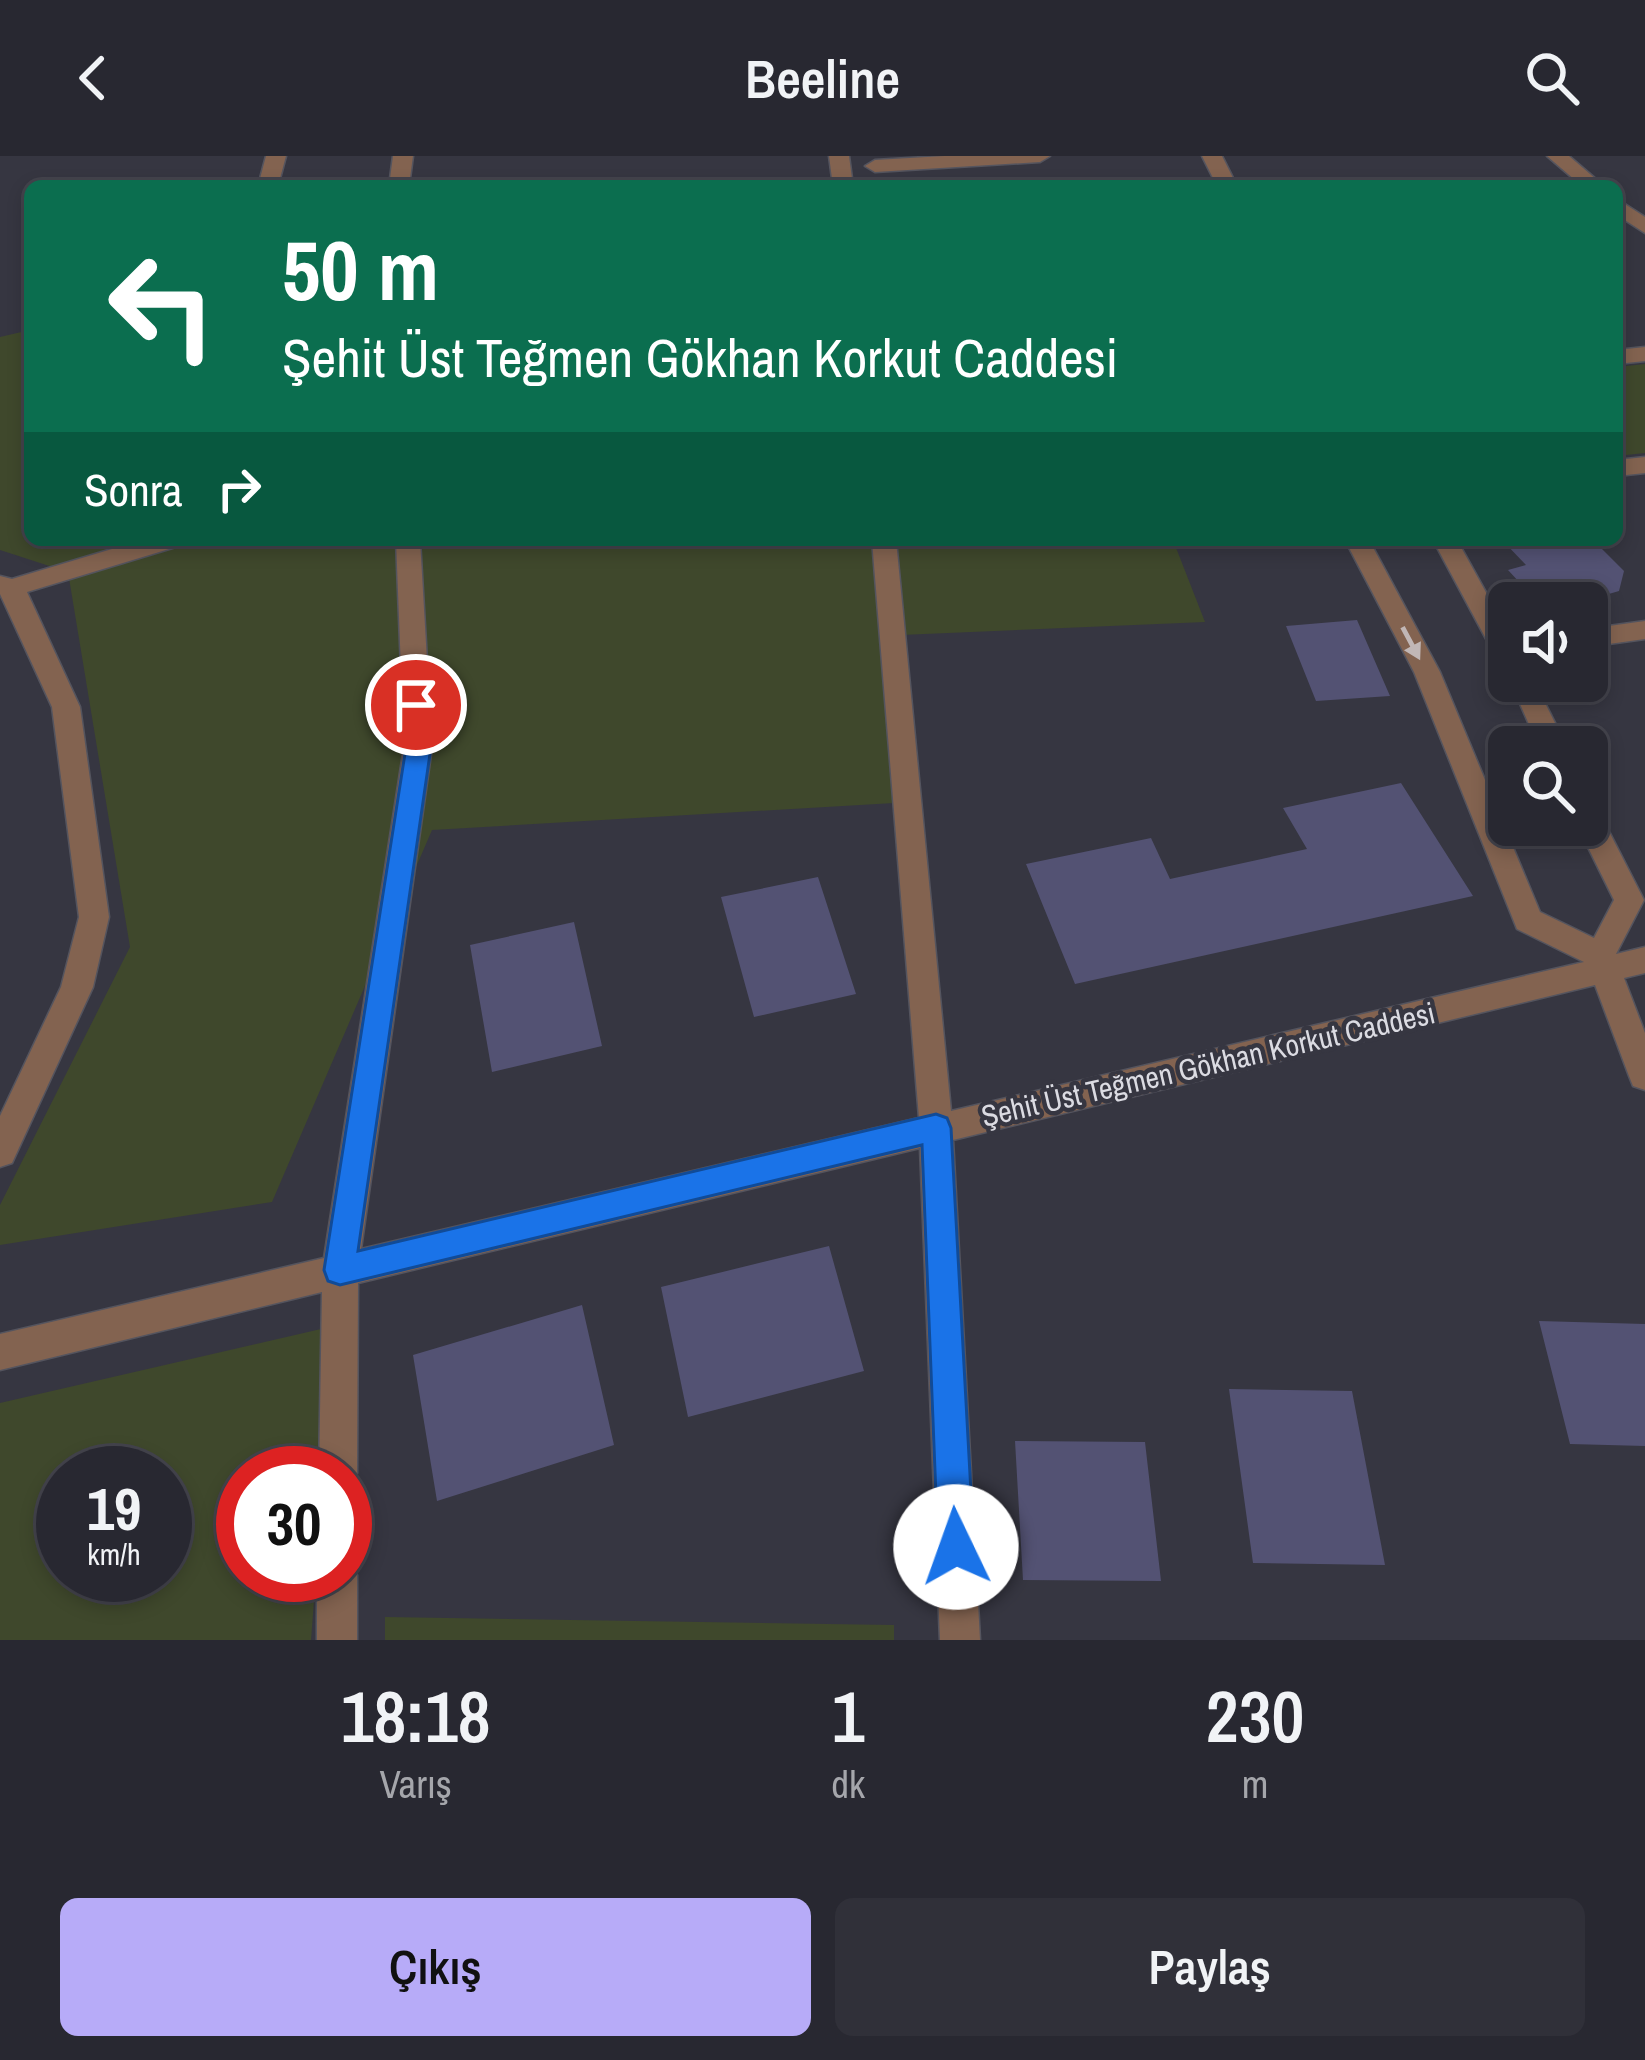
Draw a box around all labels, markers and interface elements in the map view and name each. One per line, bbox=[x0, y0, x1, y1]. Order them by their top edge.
text: Beeline bbox=[745, 42, 900, 115]
icon: back bbox=[60, 45, 126, 111]
icon: search bbox=[1519, 45, 1585, 111]
text: 50 m bbox=[282, 213, 439, 326]
icon: left bbox=[84, 228, 240, 384]
text: Şehit Üst Teğmen Gökhan Korkut Caddesi bbox=[282, 321, 1118, 394]
icon: right bbox=[206, 456, 272, 522]
text: Sonra bbox=[84, 459, 182, 520]
map controls bbox=[1488, 582, 1608, 846]
button: sound bbox=[1488, 582, 1608, 702]
one-way arrow bbox=[1401, 626, 1421, 661]
pin bbox=[365, 654, 467, 756]
icon: arrive bbox=[383, 672, 449, 738]
button: search bbox=[1488, 726, 1608, 846]
street label: Şehit Üst Teğmen Gökhan Korkut Caddesi bbox=[977, 992, 1439, 1136]
speed limit sign: 30 bbox=[216, 1446, 372, 1602]
text: 19 bbox=[87, 1468, 141, 1549]
position arrow bbox=[893, 1484, 1019, 1610]
text: km/h bbox=[87, 1534, 141, 1574]
text: 18:18 bbox=[341, 1667, 491, 1764]
text: 1 bbox=[832, 1667, 865, 1764]
text: 230 bbox=[1206, 1667, 1304, 1764]
text: Varış bbox=[380, 1758, 452, 1810]
text: dk bbox=[831, 1758, 865, 1810]
text: m bbox=[1242, 1758, 1268, 1810]
button: Çıkış bbox=[60, 1898, 811, 2036]
button: Paylaş bbox=[835, 1898, 1585, 2036]

